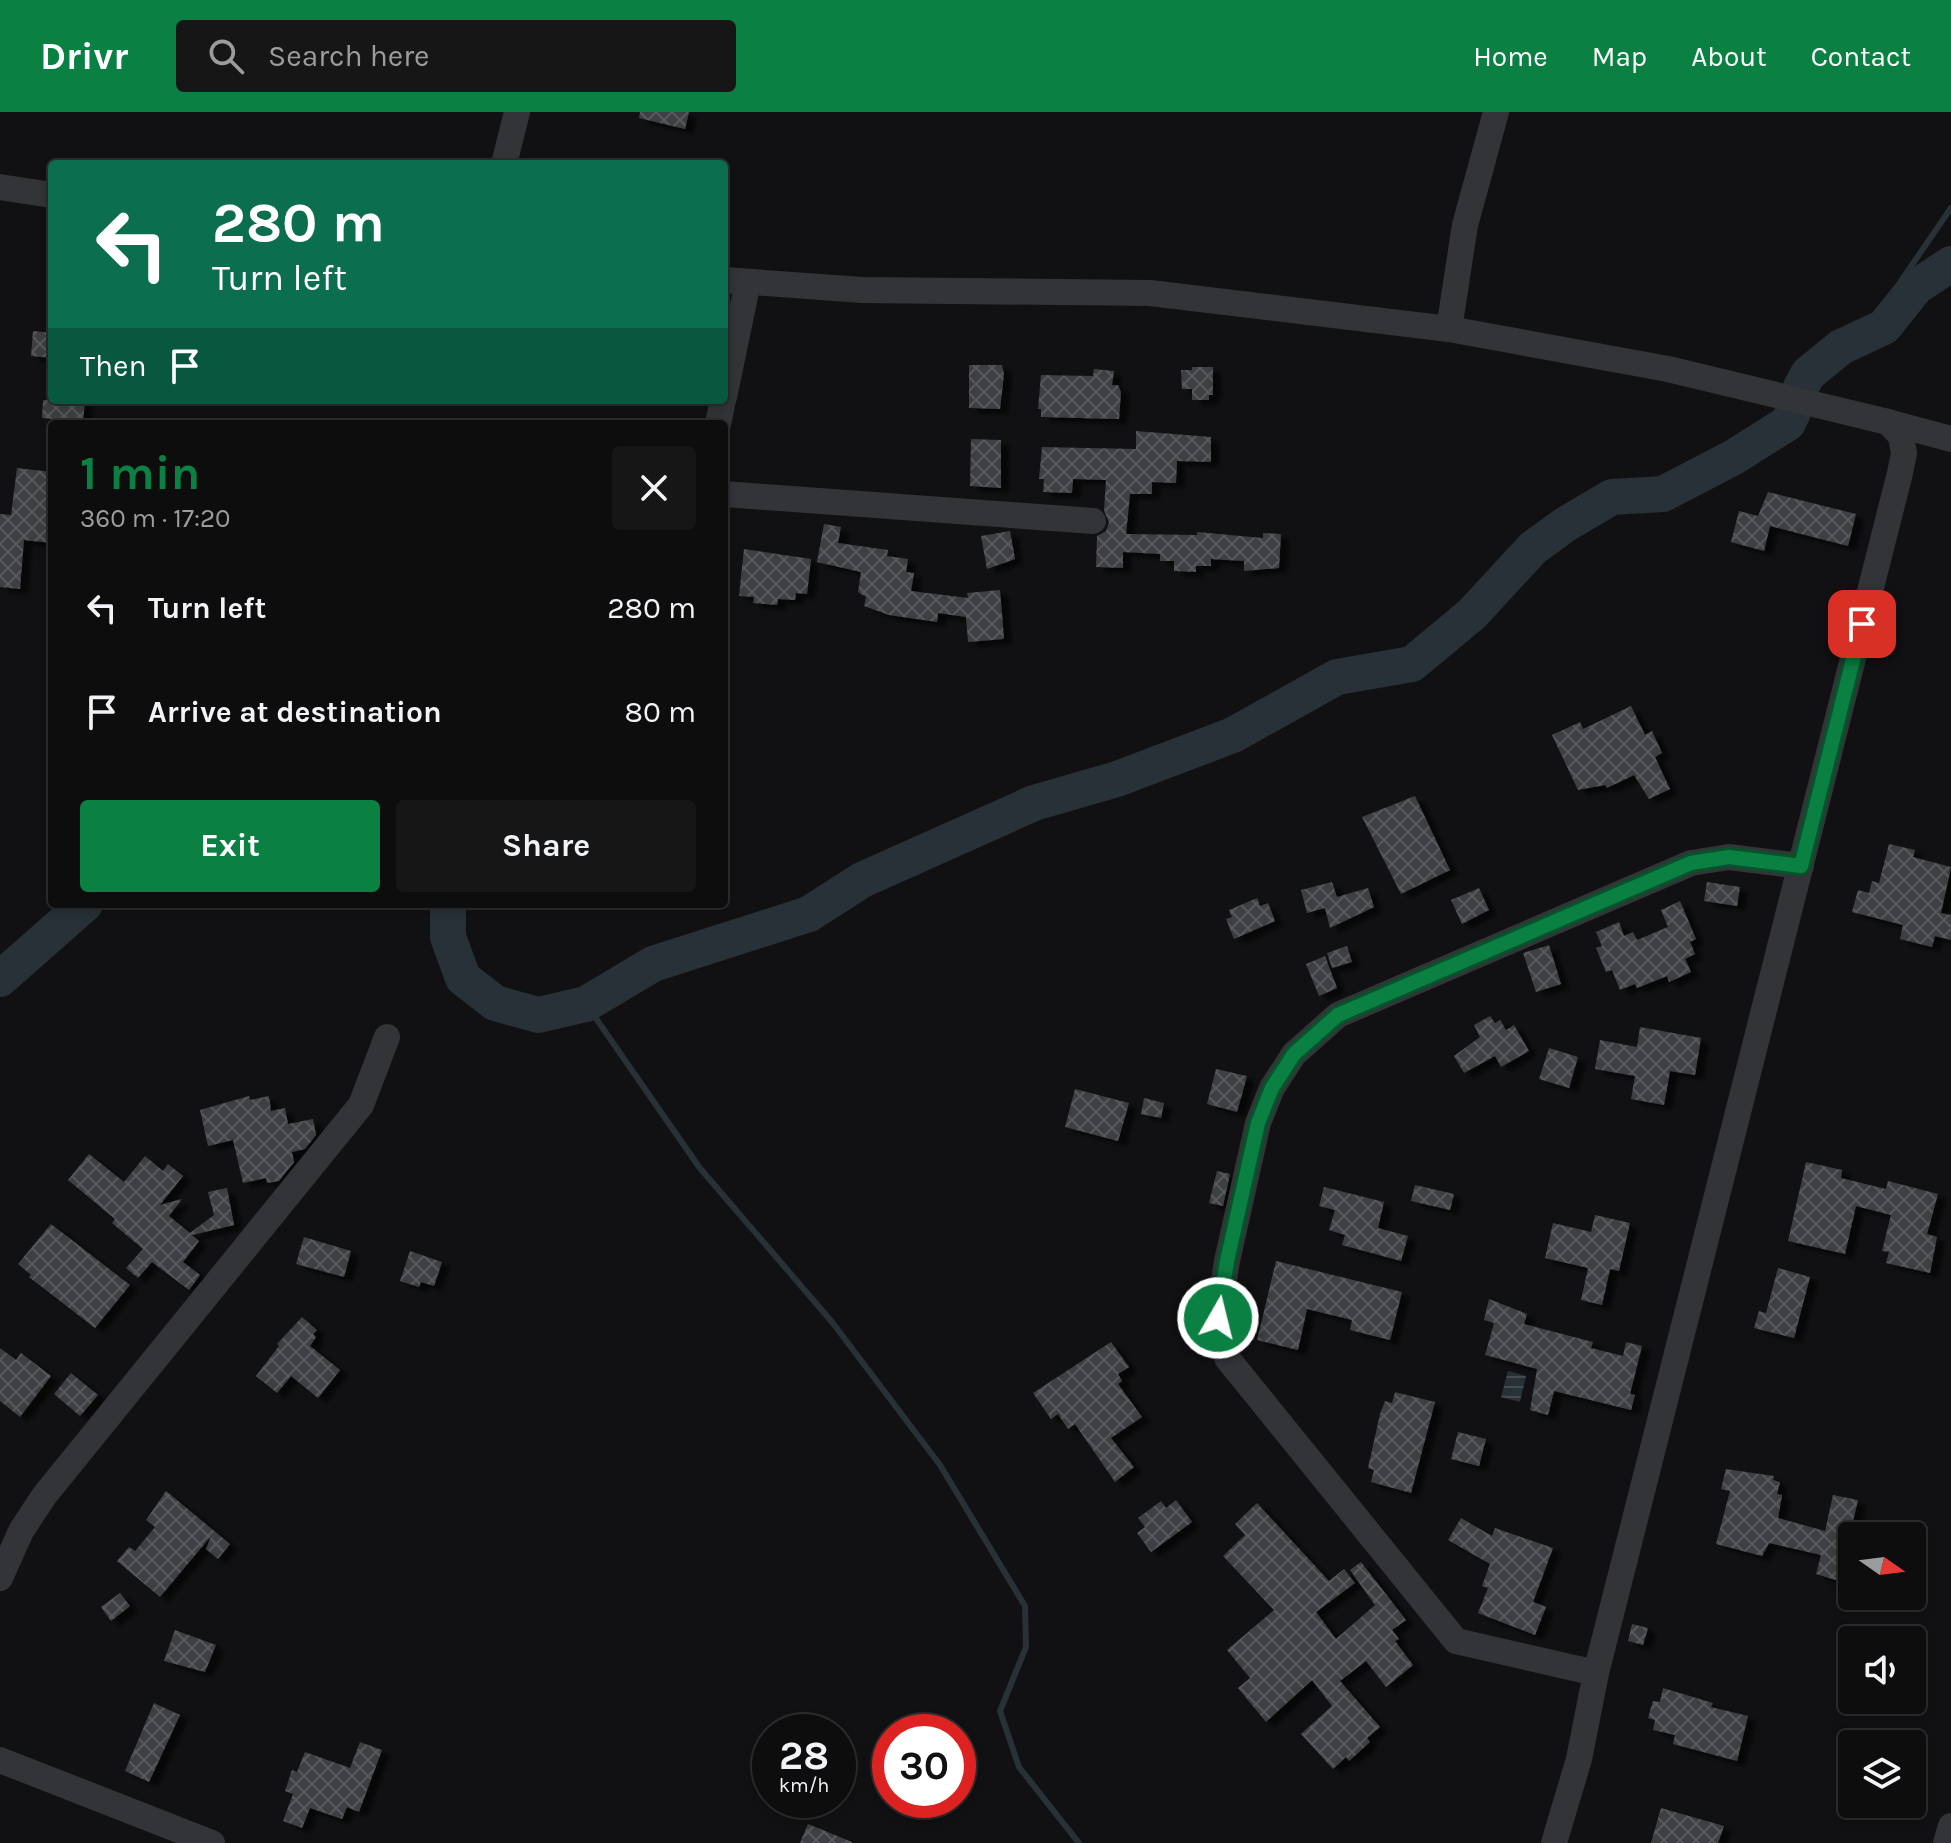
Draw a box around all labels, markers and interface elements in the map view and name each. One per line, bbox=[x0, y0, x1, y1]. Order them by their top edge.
search box bbox=[176, 20, 736, 92]
text: Drivr bbox=[40, 34, 128, 79]
icon: search bbox=[204, 34, 248, 78]
text: Search here bbox=[268, 38, 429, 74]
text: Home bbox=[1473, 40, 1548, 73]
text: Map bbox=[1592, 40, 1647, 73]
text: About bbox=[1691, 40, 1767, 73]
text: Contact bbox=[1811, 40, 1911, 73]
text: 280 m bbox=[212, 190, 385, 255]
icon: left bbox=[80, 192, 184, 296]
text: Turn left bbox=[212, 257, 347, 299]
icon: arrive bbox=[163, 344, 207, 388]
text: Then bbox=[80, 348, 147, 384]
text: 1 min bbox=[80, 445, 200, 501]
button: close bbox=[612, 446, 696, 530]
text: 360 m · 17:20 bbox=[80, 503, 230, 534]
icon: left bbox=[80, 586, 124, 630]
text: Turn left bbox=[148, 590, 266, 626]
text: 280 m bbox=[607, 590, 696, 626]
pin bbox=[1828, 590, 1896, 658]
icon: arrive bbox=[1840, 602, 1884, 646]
icon: arrive bbox=[80, 690, 124, 734]
text: Arrive at destination bbox=[148, 694, 442, 730]
text: 80 m bbox=[625, 694, 696, 730]
button: Exit bbox=[80, 800, 380, 892]
button: Share bbox=[396, 800, 696, 892]
position arrow bbox=[1176, 1276, 1260, 1360]
north arrow bbox=[1838, 1522, 1926, 1610]
map controls bbox=[1838, 1522, 1926, 1818]
button: sound bbox=[1838, 1626, 1926, 1714]
speed limit sign: 30 bbox=[872, 1714, 976, 1818]
button: layers bbox=[1838, 1730, 1926, 1818]
text: 28 bbox=[779, 1732, 829, 1779]
text: km/h bbox=[779, 1774, 829, 1797]

